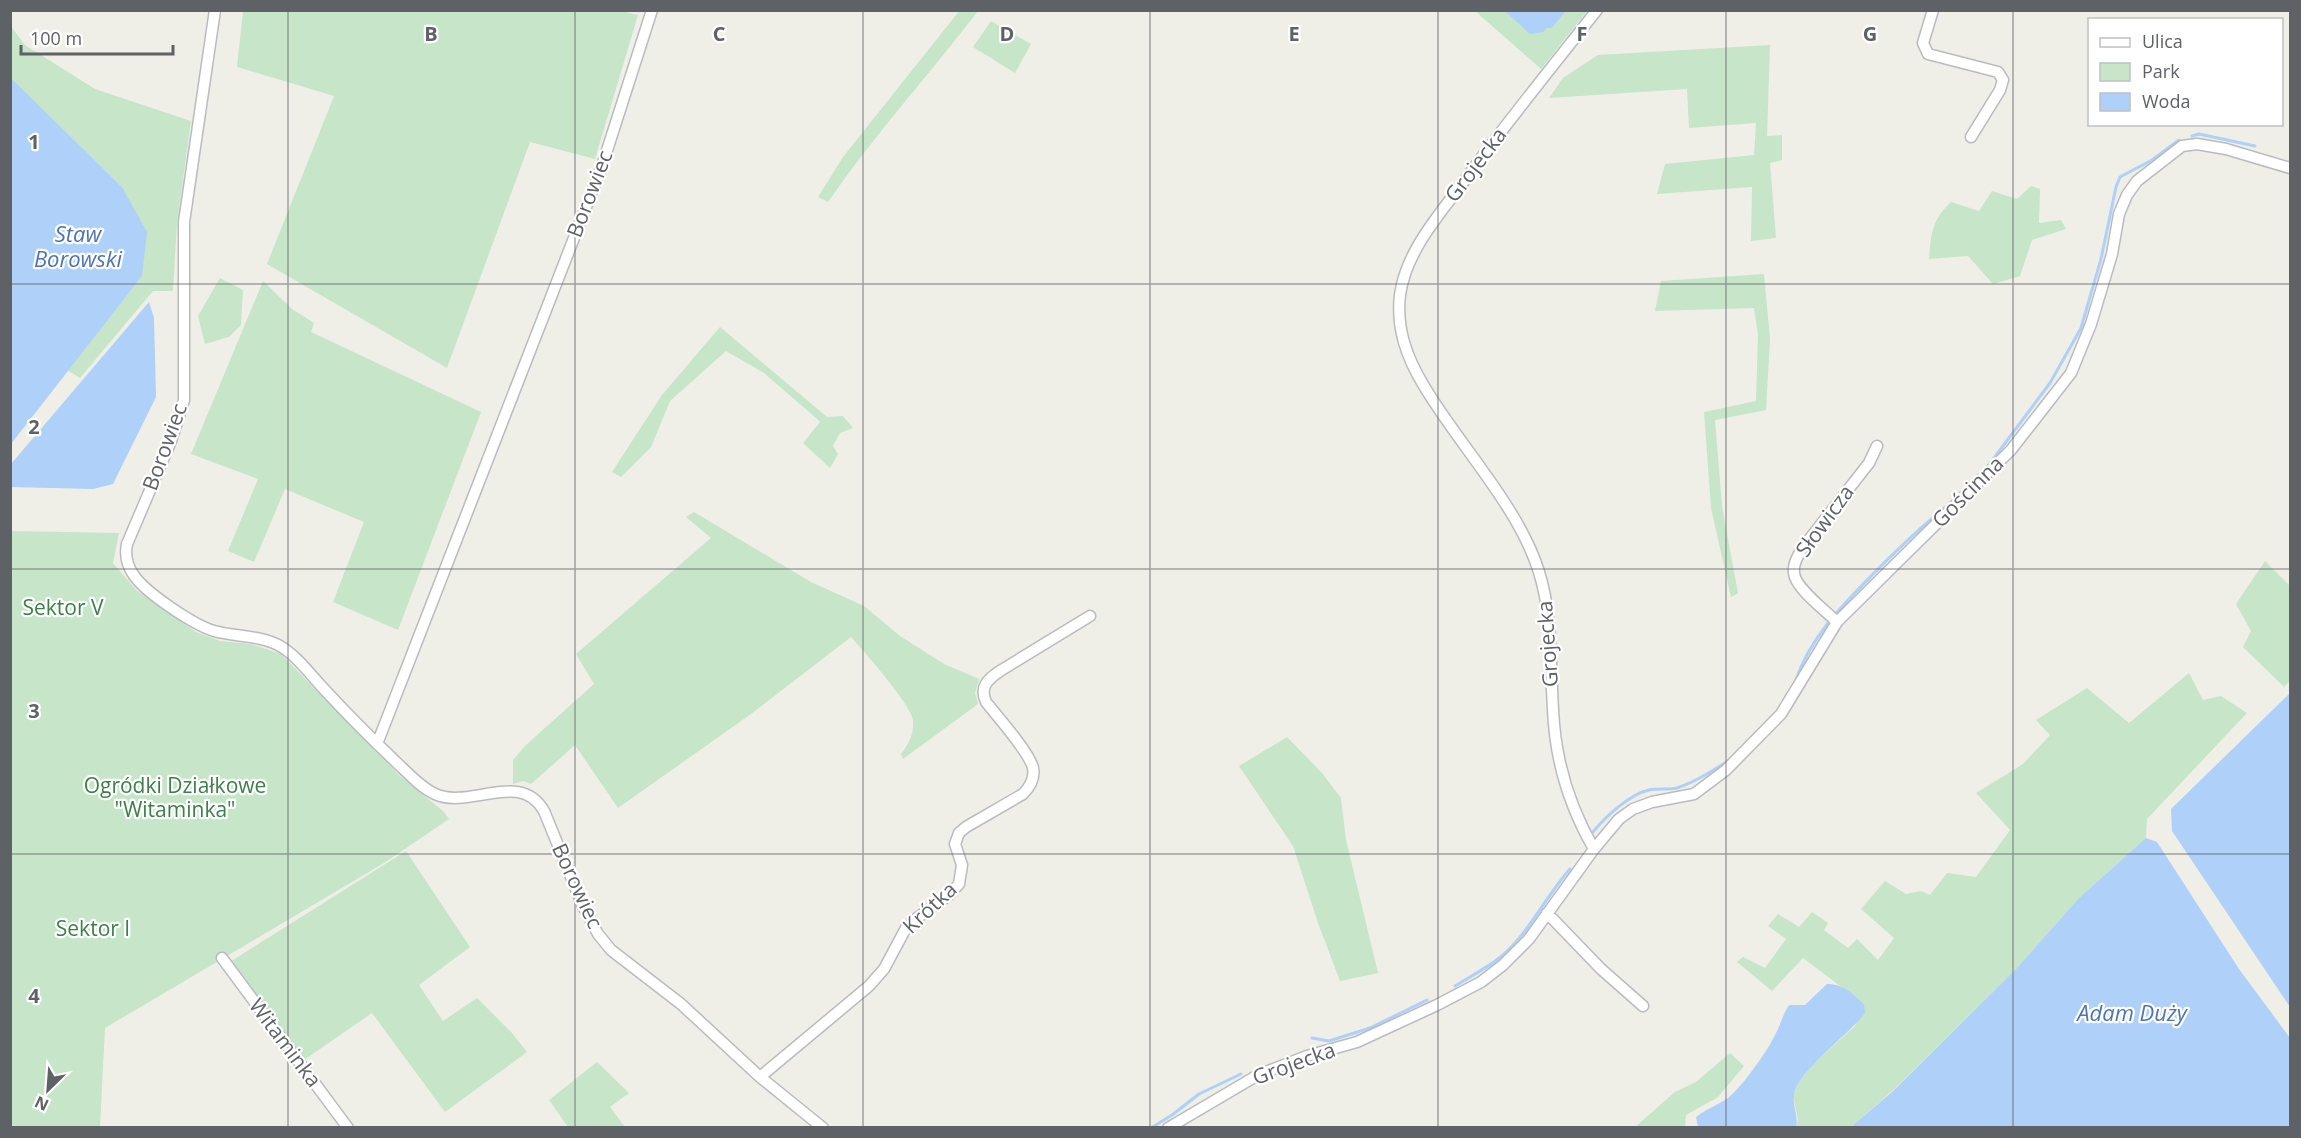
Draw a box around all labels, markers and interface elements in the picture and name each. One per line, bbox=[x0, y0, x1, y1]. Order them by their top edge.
scale bar bbox=[21, 18, 172, 56]
legend bbox=[2088, 18, 2283, 126]
text: B bbox=[424, 20, 438, 47]
text: C bbox=[713, 20, 726, 47]
text: D bbox=[1000, 20, 1014, 47]
text: E bbox=[1288, 20, 1300, 47]
text: F bbox=[1577, 20, 1587, 47]
text: G bbox=[1863, 20, 1877, 47]
text: 100 m bbox=[30, 26, 82, 50]
text: Ulica bbox=[2142, 29, 2183, 53]
text: Park bbox=[2142, 59, 2180, 83]
text: Woda bbox=[2142, 89, 2190, 113]
street label: Grojecka bbox=[1438, 121, 1512, 207]
text: 1 bbox=[28, 128, 40, 155]
street label: Borowiec bbox=[560, 146, 618, 241]
water label: Staw Borowski bbox=[34, 218, 123, 273]
street label: Borowiec bbox=[135, 399, 193, 494]
text: 2 bbox=[28, 413, 40, 440]
street label: Gościnna bbox=[1925, 449, 2009, 533]
street label: Słowicza bbox=[1789, 479, 1860, 562]
park label: Sektor V bbox=[22, 593, 104, 621]
street label: Grojecka bbox=[1530, 600, 1564, 688]
text: 3 bbox=[28, 697, 40, 724]
park label: Ogródki Działkowe "Witaminka" bbox=[84, 771, 266, 823]
street label: Borowiec bbox=[546, 838, 610, 933]
street label: Krótka bbox=[896, 875, 962, 939]
park label: Sektor I bbox=[56, 914, 130, 942]
text: 4 bbox=[28, 982, 40, 1009]
street label: Witaminka bbox=[243, 992, 328, 1092]
water label: Adam Duży bbox=[2075, 997, 2189, 1027]
street label: Grojecka bbox=[1248, 1035, 1339, 1091]
north arrow bbox=[18, 1060, 78, 1120]
text: N bbox=[31, 1091, 52, 1116]

